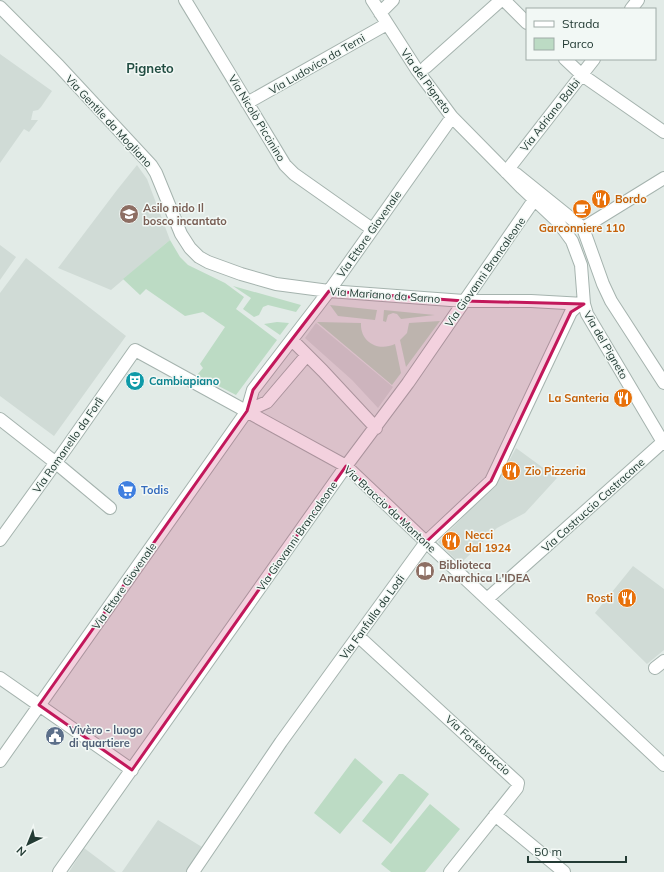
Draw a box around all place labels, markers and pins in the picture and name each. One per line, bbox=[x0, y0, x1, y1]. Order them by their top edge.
restaurant icon: Bordo bbox=[590, 188, 612, 210]
place label: Bordo bbox=[615, 192, 647, 206]
cafe icon: Garconniere 110 bbox=[571, 198, 593, 220]
place label: Asilo nido Il bosco incantato bbox=[143, 201, 227, 228]
school or university icon: Asilo nido Il bosco incantato bbox=[118, 203, 140, 225]
place label: Garconniere 110 bbox=[539, 221, 626, 235]
theatre icon: Cambiapiano bbox=[124, 370, 146, 392]
place label: Cambiapiano bbox=[149, 374, 220, 388]
restaurant icon: La Santeria bbox=[612, 387, 634, 409]
place label: La Santeria bbox=[548, 391, 609, 405]
restaurant icon: Zio Pizzeria bbox=[500, 460, 522, 482]
place label: Zio Pizzeria bbox=[525, 464, 586, 478]
supermarket icon: Todis bbox=[116, 479, 138, 501]
place label: Todis bbox=[141, 483, 169, 497]
place label: Necci dal 1924 bbox=[465, 528, 511, 555]
restaurant icon: Necci dal 1924 bbox=[440, 530, 462, 552]
place label: Biblioteca Anarchica L'IDEA bbox=[439, 558, 531, 585]
library icon: Biblioteca Anarchica L'IDEA bbox=[414, 560, 436, 582]
restaurant icon: Rosti bbox=[616, 587, 638, 609]
place label: Rosti bbox=[586, 591, 613, 605]
place label: Vivèro - luogo di quartiere bbox=[68, 723, 143, 750]
public building icon: Vivèro - luogo di quartiere bbox=[44, 725, 66, 747]

